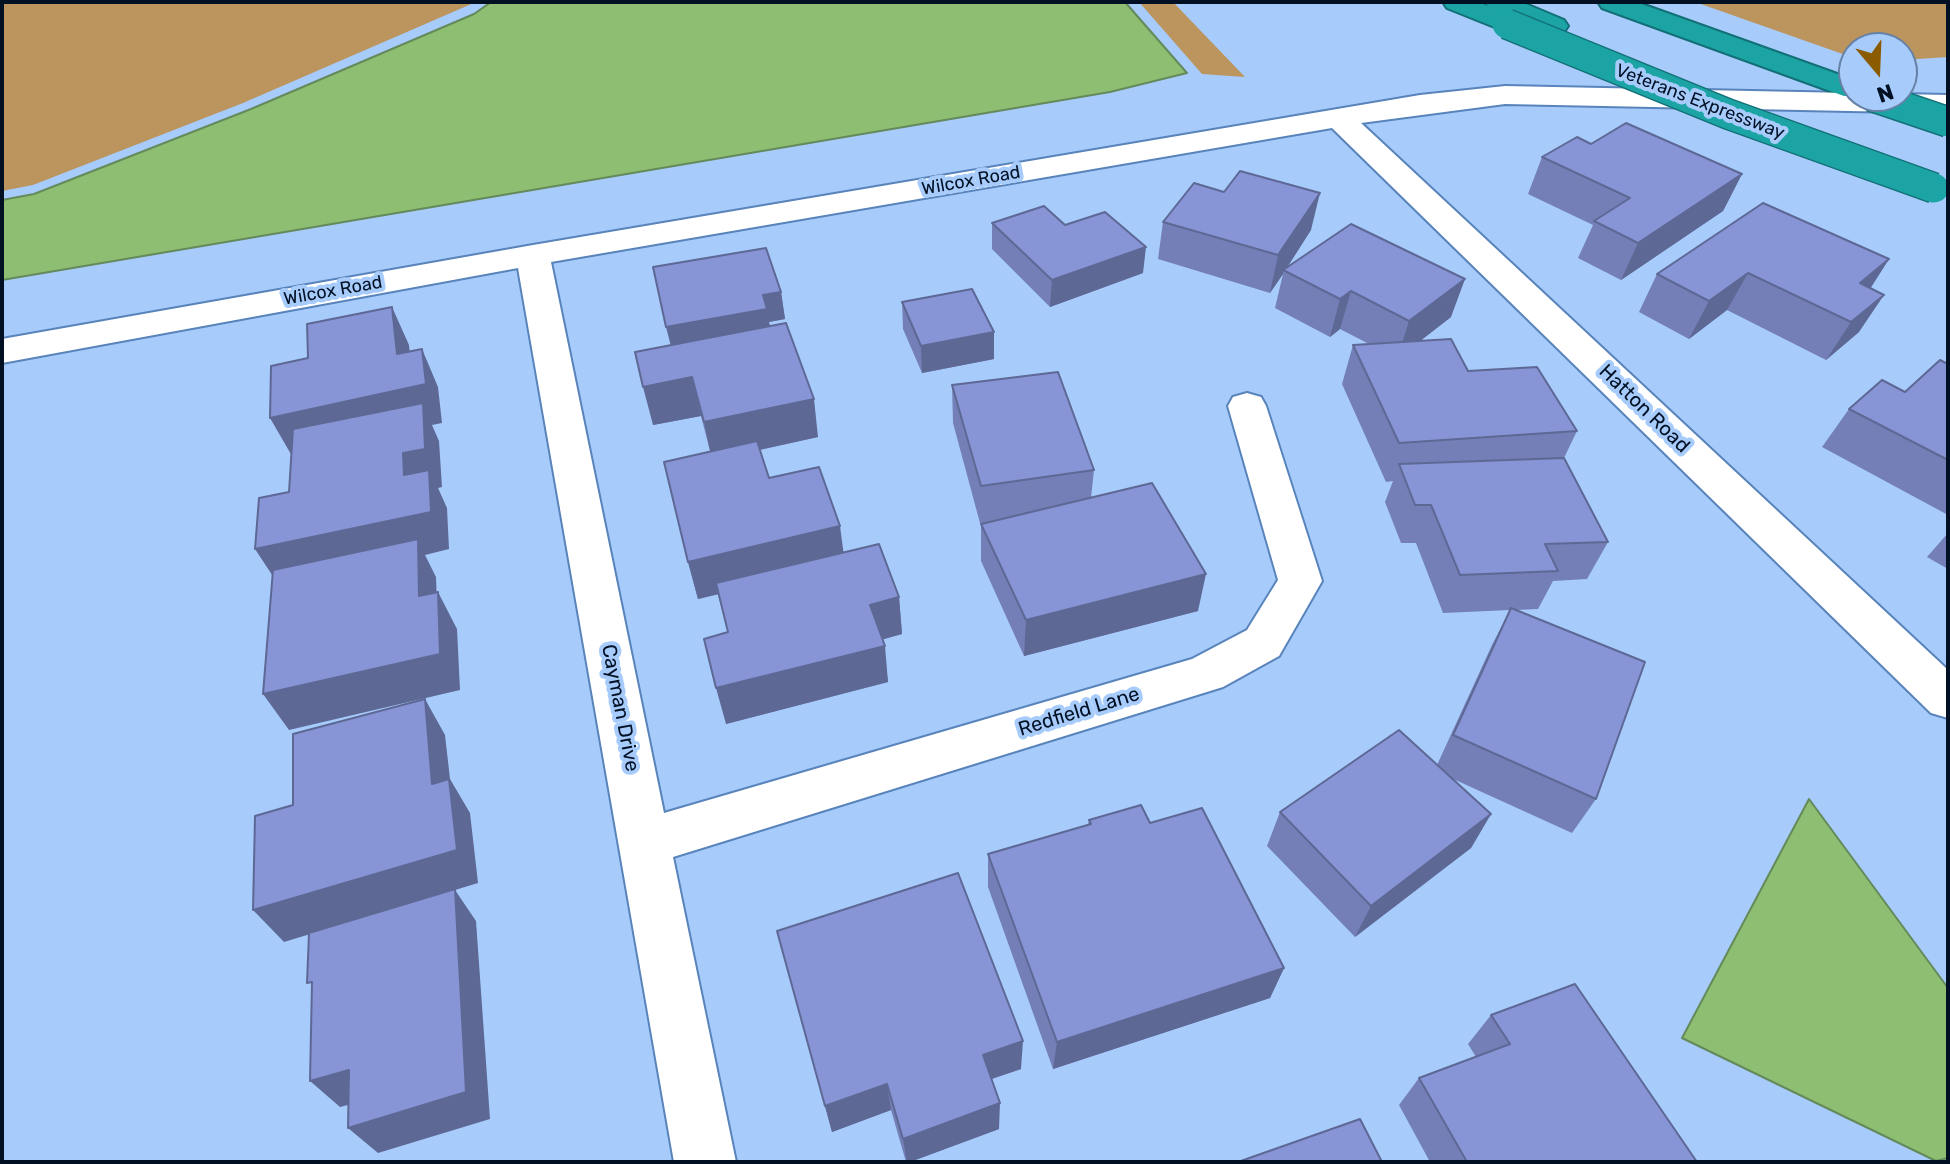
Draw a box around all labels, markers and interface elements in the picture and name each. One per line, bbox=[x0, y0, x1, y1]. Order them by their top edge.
north arrow bbox=[1838, 32, 1918, 112]
street label: Veterans Expressway bbox=[1613, 60, 1787, 144]
text: N bbox=[1873, 78, 1897, 109]
street label: Wilcox Road bbox=[920, 162, 1022, 200]
street label: Wilcox Road bbox=[282, 272, 384, 310]
street label: Hatton Road bbox=[1594, 360, 1694, 458]
street label: Cayman Drive bbox=[596, 642, 644, 774]
street label: Redfield Lane bbox=[1015, 682, 1143, 742]

